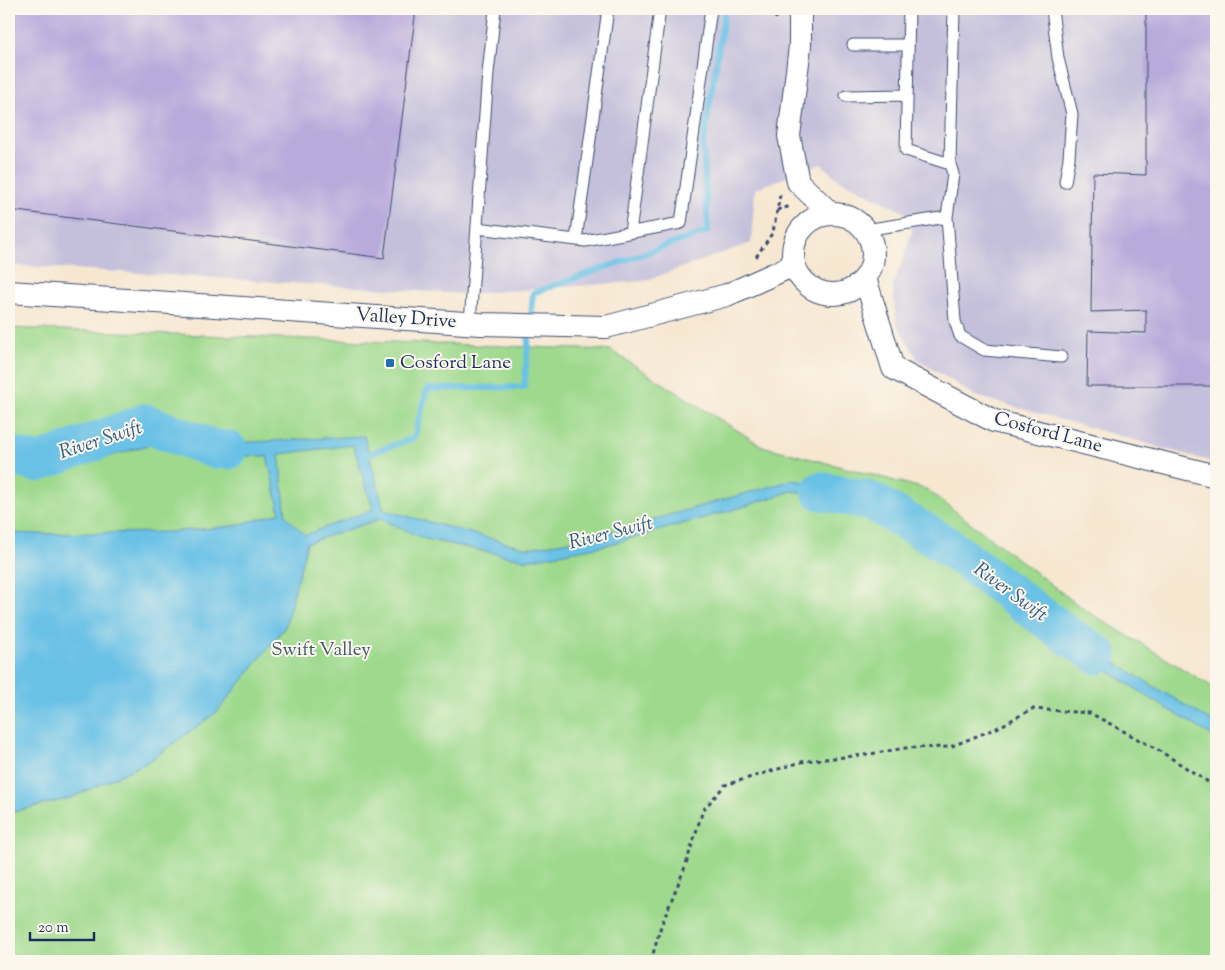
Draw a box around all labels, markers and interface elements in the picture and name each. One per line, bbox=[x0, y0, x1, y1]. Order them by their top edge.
street label: Valley Drive bbox=[355, 302, 458, 336]
place label: Cosford Lane bbox=[400, 350, 511, 377]
marker: Cosford Lane bbox=[384, 357, 396, 369]
street label: Cosford Lane bbox=[991, 406, 1105, 460]
water label: River Swift bbox=[56, 414, 146, 468]
water label: River Swift bbox=[566, 510, 656, 558]
water label: River Swift bbox=[967, 556, 1053, 630]
park label: Swift Valley bbox=[271, 637, 371, 664]
scale bar bbox=[30, 910, 94, 942]
text: 20 m bbox=[38, 918, 69, 939]

